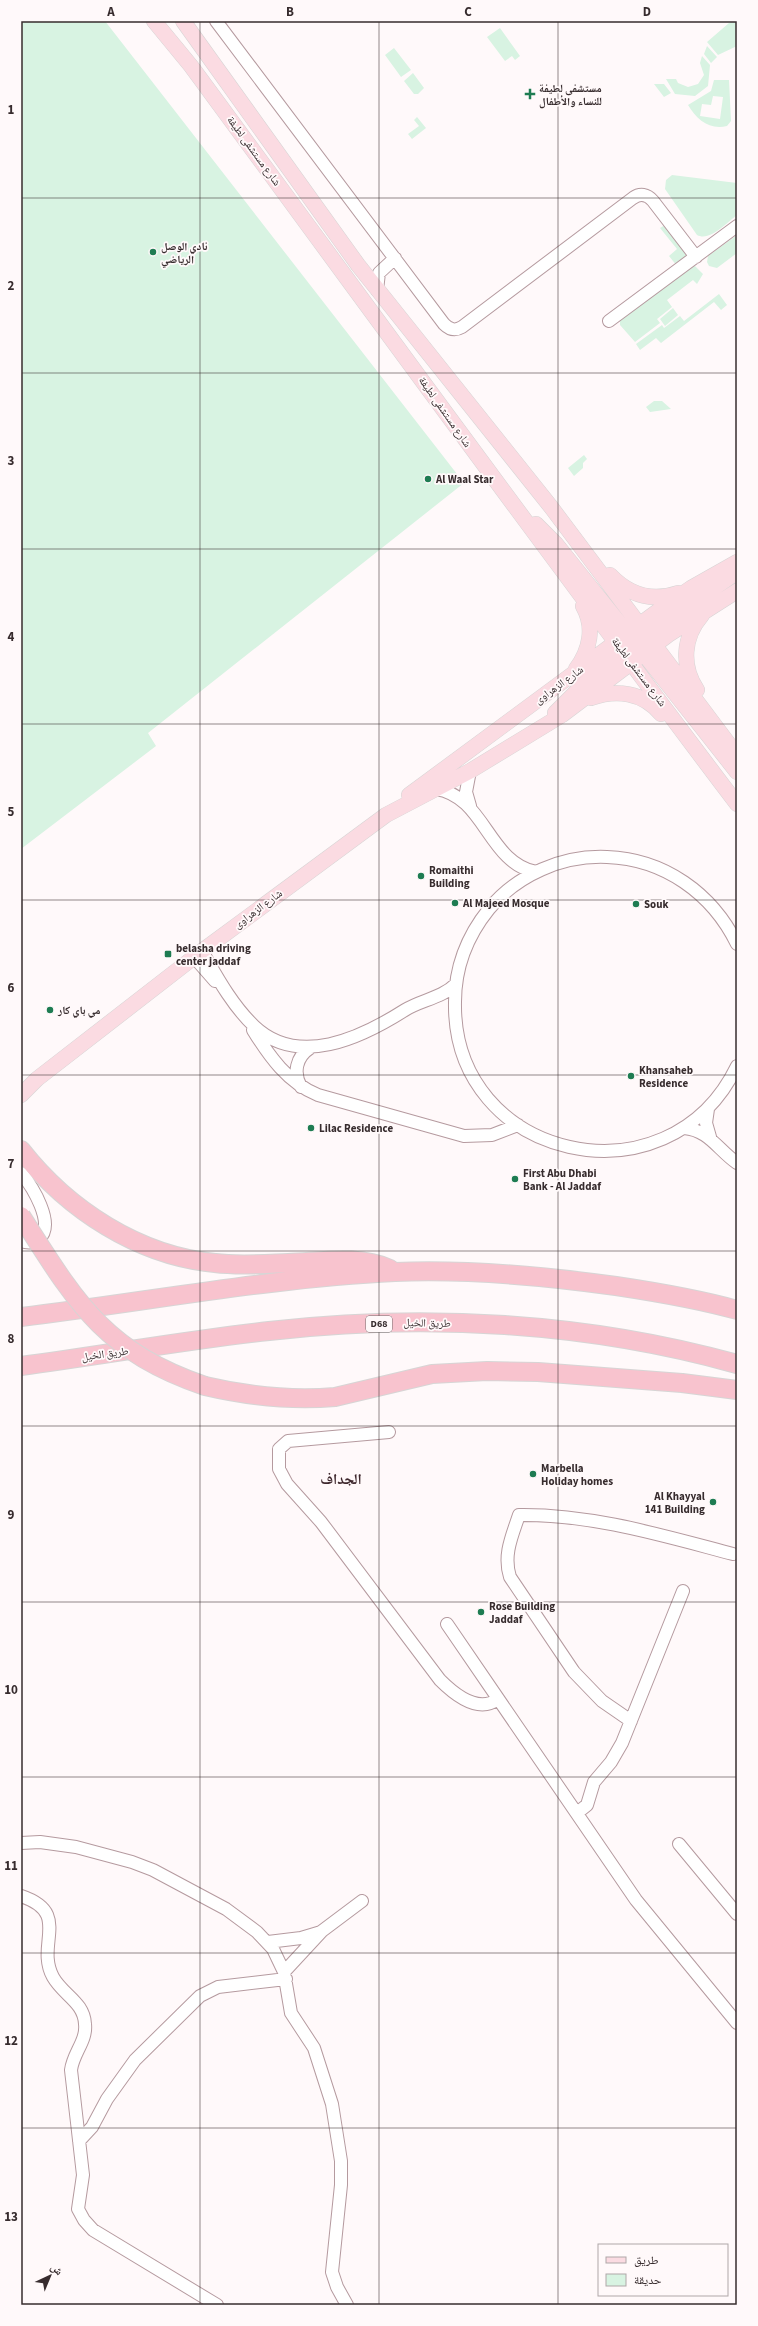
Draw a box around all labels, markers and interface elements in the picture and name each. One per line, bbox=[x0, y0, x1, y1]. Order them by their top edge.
text: A bbox=[106, 3, 115, 21]
text: B bbox=[286, 3, 294, 21]
text: C bbox=[464, 3, 472, 21]
text: D bbox=[643, 3, 651, 21]
place label: مستشفى لطيفة للنساء والأطفال bbox=[539, 81, 602, 109]
marker: مستشفى لطيفة للنساء والأطفال bbox=[524, 88, 536, 100]
text: 1 bbox=[8, 101, 15, 119]
street label: شارع مستشفى لطيفة bbox=[223, 113, 285, 189]
place label: نادي الوصل الرياضي bbox=[161, 239, 208, 267]
marker: نادي الوصل الرياضي bbox=[148, 247, 158, 257]
text: 2 bbox=[8, 277, 15, 295]
street label: شارع مستشفى لطيفة bbox=[415, 374, 475, 450]
text: 3 bbox=[8, 452, 15, 470]
place label: Al Waal Star bbox=[435, 472, 494, 487]
marker: Al Waal Star bbox=[423, 474, 433, 484]
text: 4 bbox=[8, 628, 15, 646]
street label: شارع مستشفى لطيفة bbox=[608, 634, 670, 710]
street label: شارع الزهراوى bbox=[531, 662, 587, 708]
text: 5 bbox=[8, 803, 15, 821]
place label: Romaithi Building bbox=[429, 863, 474, 891]
marker: Romaithi Building bbox=[416, 871, 426, 881]
street label: شارع الزهراوى bbox=[231, 886, 285, 932]
place label: Al Majeed Mosque bbox=[462, 896, 550, 911]
place label: Souk bbox=[644, 897, 669, 912]
marker: Al Majeed Mosque bbox=[450, 898, 460, 908]
marker: Souk bbox=[631, 899, 641, 909]
place label: belasha driving center jaddaf bbox=[176, 941, 251, 969]
marker: belasha driving center jaddaf bbox=[163, 949, 173, 959]
text: 6 bbox=[8, 979, 15, 997]
place label: مي باي كار bbox=[57, 1003, 101, 1018]
marker: مي باي كار bbox=[45, 1005, 55, 1015]
place label: Khansaheb Residence bbox=[639, 1063, 693, 1091]
marker: Khansaheb Residence bbox=[626, 1071, 636, 1081]
place label: Lilac Residence bbox=[319, 1121, 393, 1136]
marker: Lilac Residence bbox=[306, 1123, 316, 1133]
text: 7 bbox=[8, 1155, 15, 1173]
place label: First Abu Dhabi Bank - Al Jaddaf bbox=[523, 1166, 602, 1194]
marker: First Abu Dhabi Bank - Al Jaddaf bbox=[510, 1174, 520, 1184]
street label: طريق الخيل bbox=[403, 1315, 451, 1331]
road number: D68 bbox=[366, 1316, 392, 1332]
text: 8 bbox=[8, 1330, 15, 1348]
street label: طريق الخيل bbox=[80, 1343, 130, 1365]
place label: Marbella Holiday homes bbox=[541, 1461, 613, 1489]
district label: الجداف bbox=[320, 1469, 362, 1490]
marker: Marbella Holiday homes bbox=[528, 1469, 538, 1479]
place label: Al Khayyal 141 Building bbox=[645, 1489, 706, 1517]
marker: Al Khayyal 141 Building bbox=[708, 1497, 718, 1507]
text: 9 bbox=[8, 1506, 15, 1524]
place label: Rose Building Jaddaf bbox=[489, 1599, 555, 1627]
marker: Rose Building Jaddaf bbox=[476, 1607, 486, 1617]
text: 10 bbox=[4, 1681, 18, 1699]
text: 11 bbox=[4, 1857, 18, 1875]
text: 12 bbox=[4, 2032, 18, 2050]
text: 13 bbox=[4, 2208, 18, 2226]
legend bbox=[598, 2244, 728, 2296]
text: طريق bbox=[634, 2252, 659, 2269]
north arrow bbox=[30, 2256, 70, 2296]
text: ش bbox=[47, 2260, 66, 2279]
text: حديقة bbox=[634, 2272, 662, 2289]

